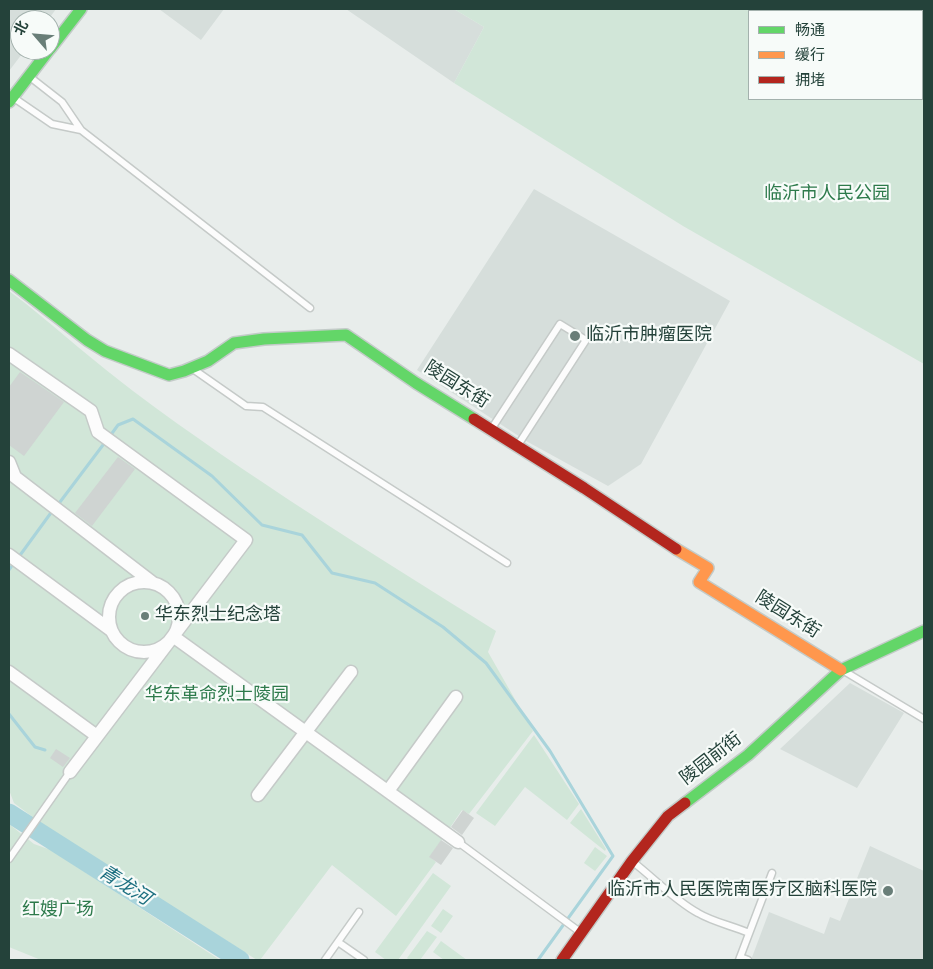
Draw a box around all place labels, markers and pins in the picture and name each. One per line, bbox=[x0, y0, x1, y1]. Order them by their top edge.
place label: 临沂市肿瘤医院 bbox=[586, 325, 712, 347]
marker: 临沂市肿瘤医院 bbox=[568, 329, 582, 343]
place label: 华东烈士纪念塔 bbox=[155, 605, 281, 627]
marker: 华东烈士纪念塔 bbox=[139, 610, 151, 622]
place label: 临沂市人民医院南医疗区·脑科医院 bbox=[607, 880, 877, 902]
marker: 临沂市人民医院南医疗区·脑科医院 bbox=[881, 884, 895, 898]

